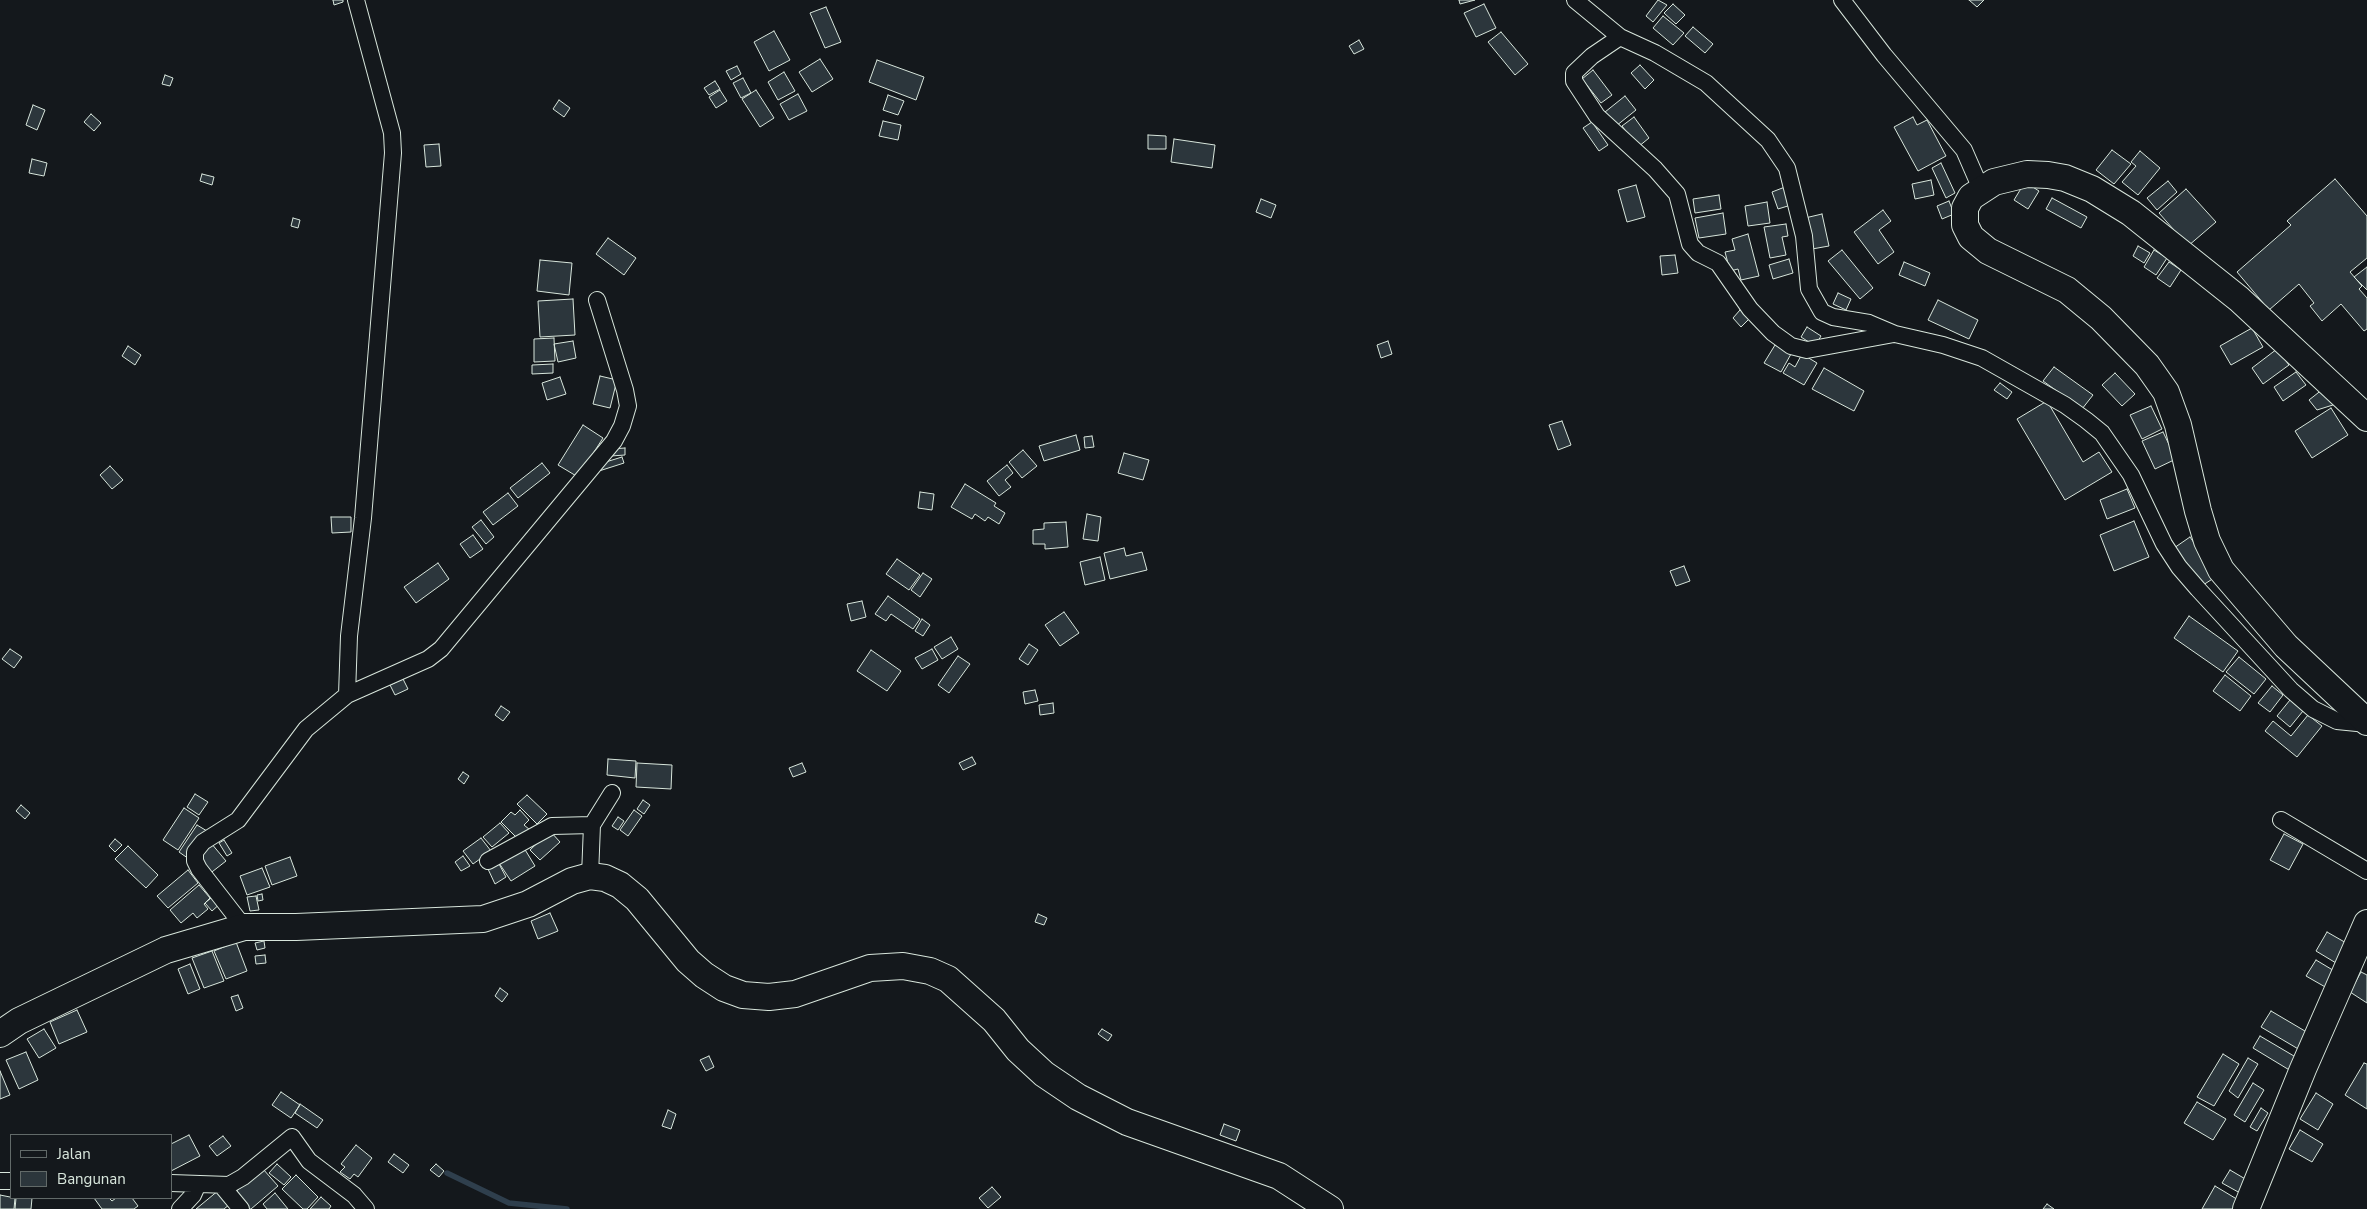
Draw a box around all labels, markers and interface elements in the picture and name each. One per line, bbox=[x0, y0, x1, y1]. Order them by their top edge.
legend bbox=[10, 1134, 172, 1199]
text: Jalan bbox=[57, 1144, 91, 1164]
text: Bangunan bbox=[57, 1169, 126, 1189]

